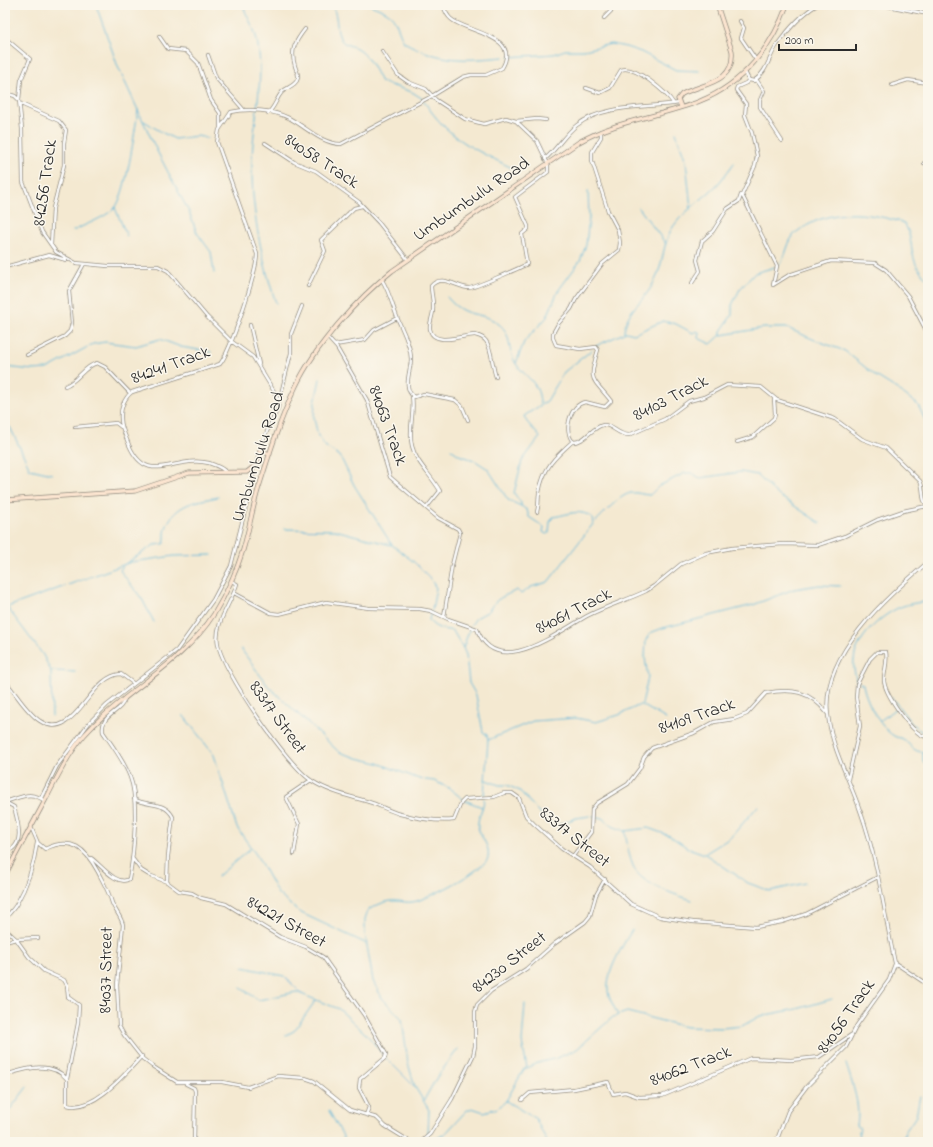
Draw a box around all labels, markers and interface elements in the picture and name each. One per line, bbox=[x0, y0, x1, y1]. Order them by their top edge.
scale bar bbox=[779, 26, 856, 52]
text: 200 m bbox=[785, 32, 814, 50]
street label: 84058 Track bbox=[278, 128, 364, 196]
street label: 84256 Track bbox=[27, 138, 65, 228]
street label: Umbumbulu Road bbox=[408, 151, 536, 249]
street label: 84241 Track bbox=[128, 340, 214, 392]
street label: 84103 Track bbox=[629, 369, 713, 429]
street label: 84063 Track bbox=[361, 382, 413, 470]
street label: Umbumbulu Road bbox=[226, 388, 292, 526]
street label: 84061 Track bbox=[532, 582, 616, 642]
street label: 83317 Street bbox=[242, 676, 312, 760]
street label: 84109 Track bbox=[655, 692, 739, 742]
street label: 83317 Street bbox=[533, 801, 615, 875]
street label: 84221 Street bbox=[241, 890, 331, 956]
street label: 84037 Street bbox=[93, 926, 121, 1014]
street label: 84230 Street bbox=[467, 926, 553, 1000]
street label: 84056 Track bbox=[812, 974, 882, 1060]
street label: 84062 Track bbox=[647, 1040, 735, 1094]

